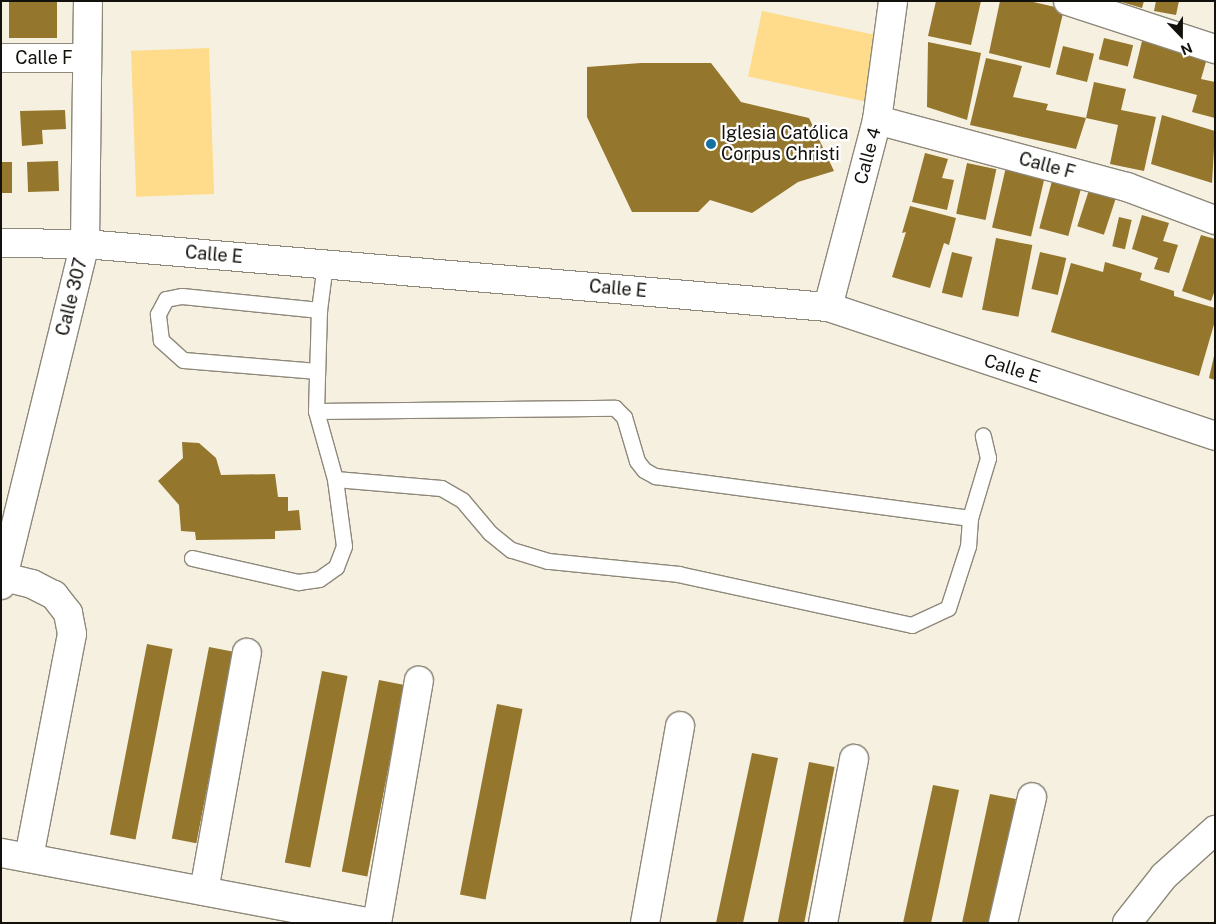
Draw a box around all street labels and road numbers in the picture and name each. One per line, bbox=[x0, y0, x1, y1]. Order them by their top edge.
street label: Calle F bbox=[15, 47, 73, 69]
street label: Calle 4 bbox=[850, 125, 886, 187]
street label: Calle F bbox=[1016, 148, 1078, 184]
street label: Calle E bbox=[184, 242, 244, 268]
street label: Calle 307 bbox=[52, 256, 92, 338]
street label: Calle E bbox=[588, 276, 648, 302]
street label: Calle E bbox=[981, 350, 1043, 388]

